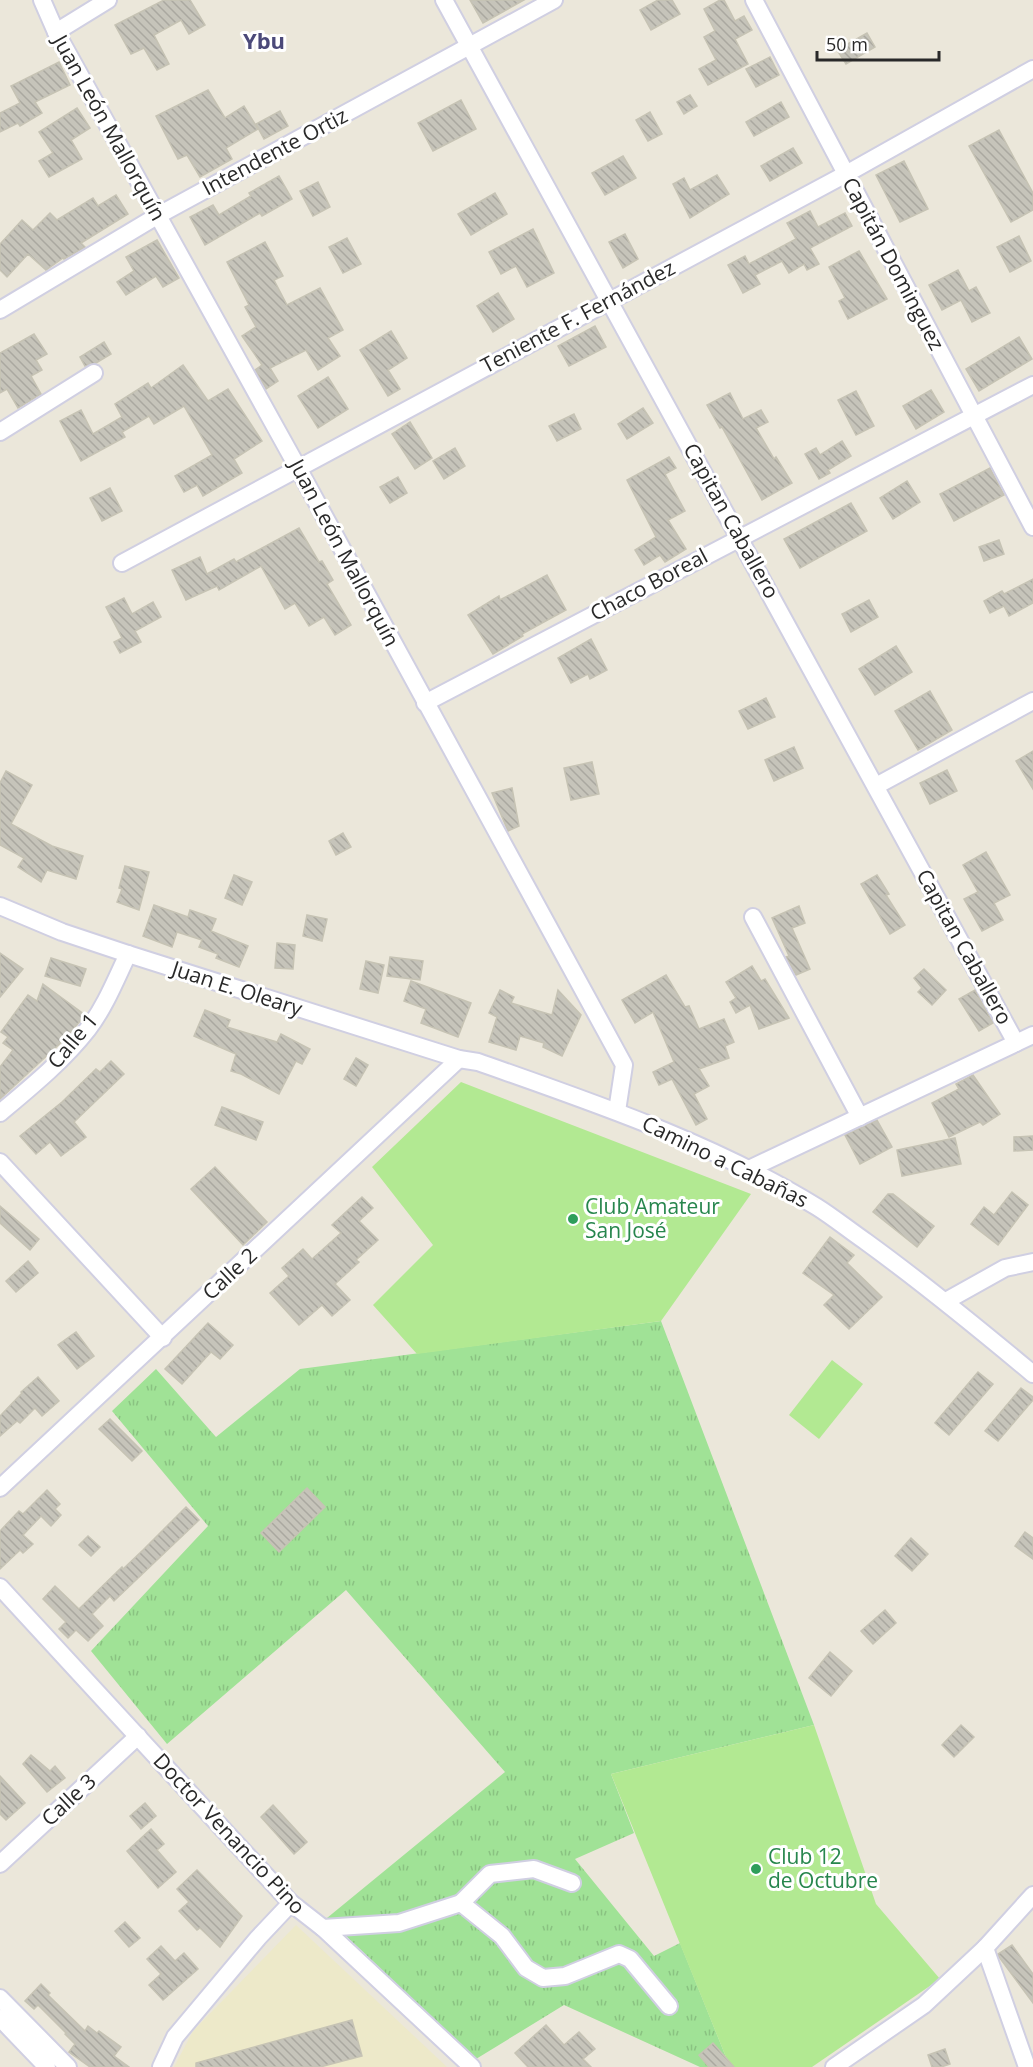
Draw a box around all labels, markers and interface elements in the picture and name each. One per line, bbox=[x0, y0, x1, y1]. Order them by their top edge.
scale bar bbox=[817, 24, 938, 62]
district label: Ybu bbox=[243, 25, 285, 55]
street label: Juan León Mallorquín bbox=[46, 28, 173, 225]
text: 50 m bbox=[826, 32, 868, 56]
street label: Intendente Ortiz bbox=[197, 101, 352, 201]
street label: Capitán Dominguez bbox=[836, 172, 951, 355]
street label: Teniente F. Fernández bbox=[476, 253, 680, 379]
street label: Capitan Caballero bbox=[678, 438, 786, 603]
street label: Juan León Mallorquín bbox=[283, 452, 406, 651]
street label: Chaco Boreal bbox=[585, 541, 712, 627]
street label: Capitan Caballero bbox=[911, 864, 1019, 1029]
street label: Juan E. Oleary bbox=[167, 953, 306, 1022]
street label: Calle 1 bbox=[41, 1007, 104, 1074]
street label: Camino a Cabañas bbox=[638, 1109, 813, 1214]
place label: Club Amateur San José bbox=[585, 1192, 720, 1244]
marker: Club Amateur San José bbox=[566, 1212, 580, 1226]
street label: Calle 2 bbox=[196, 1241, 263, 1306]
street label: Doctor Venancio Pino bbox=[148, 1747, 312, 1920]
street label: Calle 3 bbox=[35, 1767, 102, 1832]
place label: Club 12 de Octubre bbox=[768, 1842, 878, 1894]
marker: Club 12 de Octubre bbox=[749, 1862, 763, 1876]

